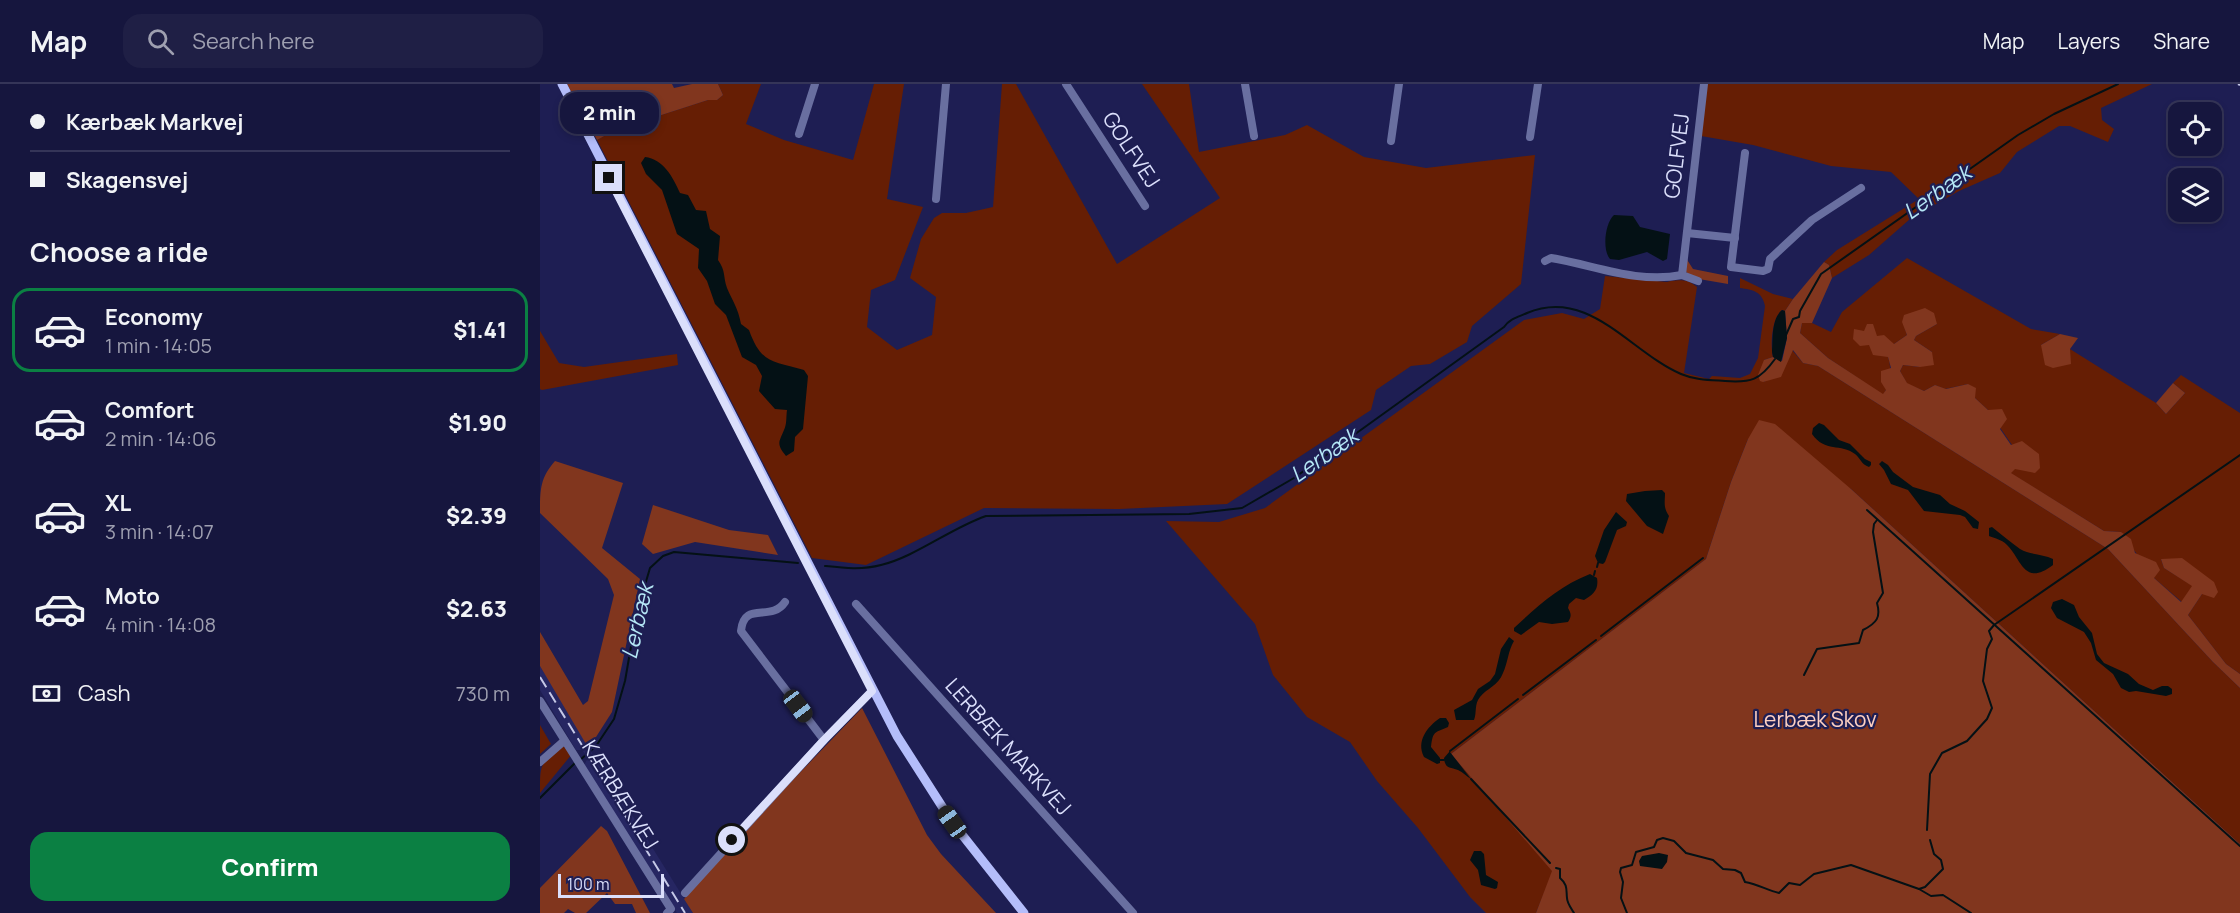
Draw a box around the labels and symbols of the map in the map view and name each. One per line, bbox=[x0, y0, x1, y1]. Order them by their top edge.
callout: 2 min bbox=[560, 91, 658, 133]
street label: GOLFVEJ bbox=[1097, 106, 1167, 193]
street label: GOLFVEJ bbox=[1657, 112, 1695, 200]
water label: Lerbæk bbox=[1897, 156, 1980, 226]
route end bbox=[595, 164, 622, 191]
water label: Lerbæk bbox=[1284, 419, 1367, 489]
water label: Lerbæk bbox=[614, 577, 661, 662]
street label: LERBÆK MARKVEJ bbox=[940, 672, 1078, 821]
car bbox=[780, 686, 816, 726]
park label: Lerbæk Skov bbox=[1753, 705, 1877, 733]
street label: KÆRBÆKVEJ bbox=[576, 734, 666, 854]
car bbox=[934, 802, 970, 842]
route start bbox=[718, 826, 745, 853]
scale bar bbox=[558, 871, 664, 898]

